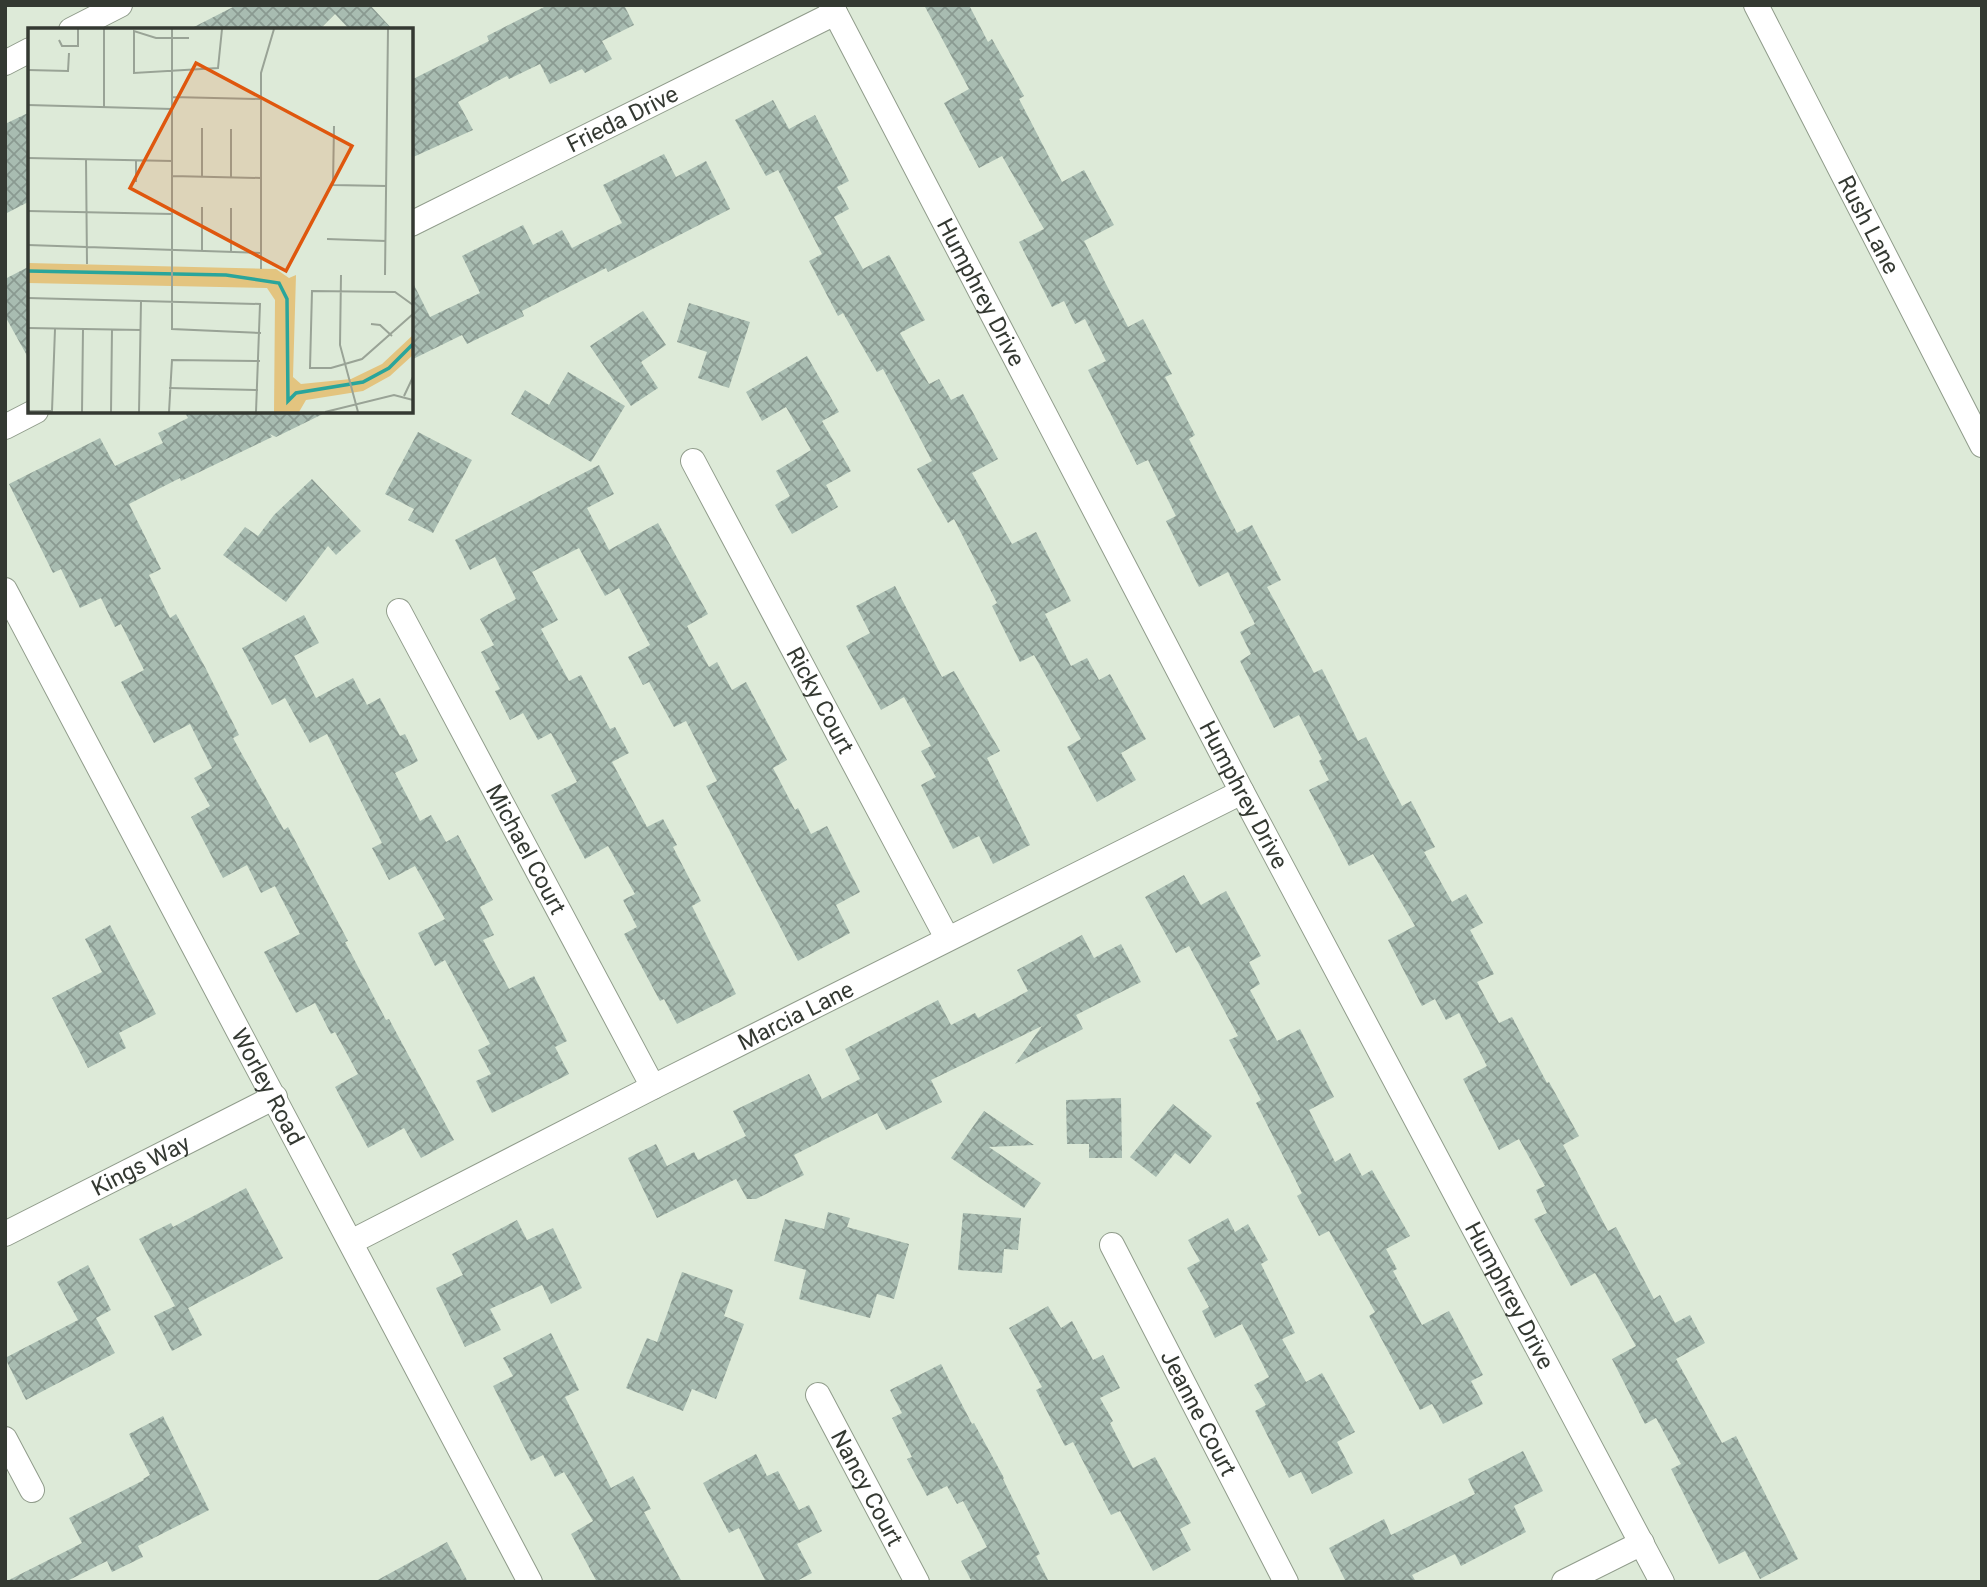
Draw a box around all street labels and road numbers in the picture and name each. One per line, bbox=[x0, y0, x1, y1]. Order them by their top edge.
street label: Frieda Drive bbox=[562, 80, 682, 158]
street label: Rush Lane bbox=[1832, 171, 1905, 278]
street label: Humphrey Drive bbox=[931, 214, 1031, 371]
street label: Ricky Court bbox=[781, 642, 860, 758]
street label: Humphrey Drive bbox=[1194, 716, 1294, 873]
street label: Michael Court bbox=[481, 780, 572, 919]
street label: Marcia Lane bbox=[733, 975, 858, 1056]
street label: Worley Road bbox=[226, 1024, 310, 1150]
street label: Kings Way bbox=[87, 1129, 194, 1201]
street label: Humphrey Drive bbox=[1460, 1217, 1560, 1374]
street label: Jeanne Court bbox=[1155, 1346, 1242, 1480]
street label: Nancy Court bbox=[825, 1425, 909, 1550]

